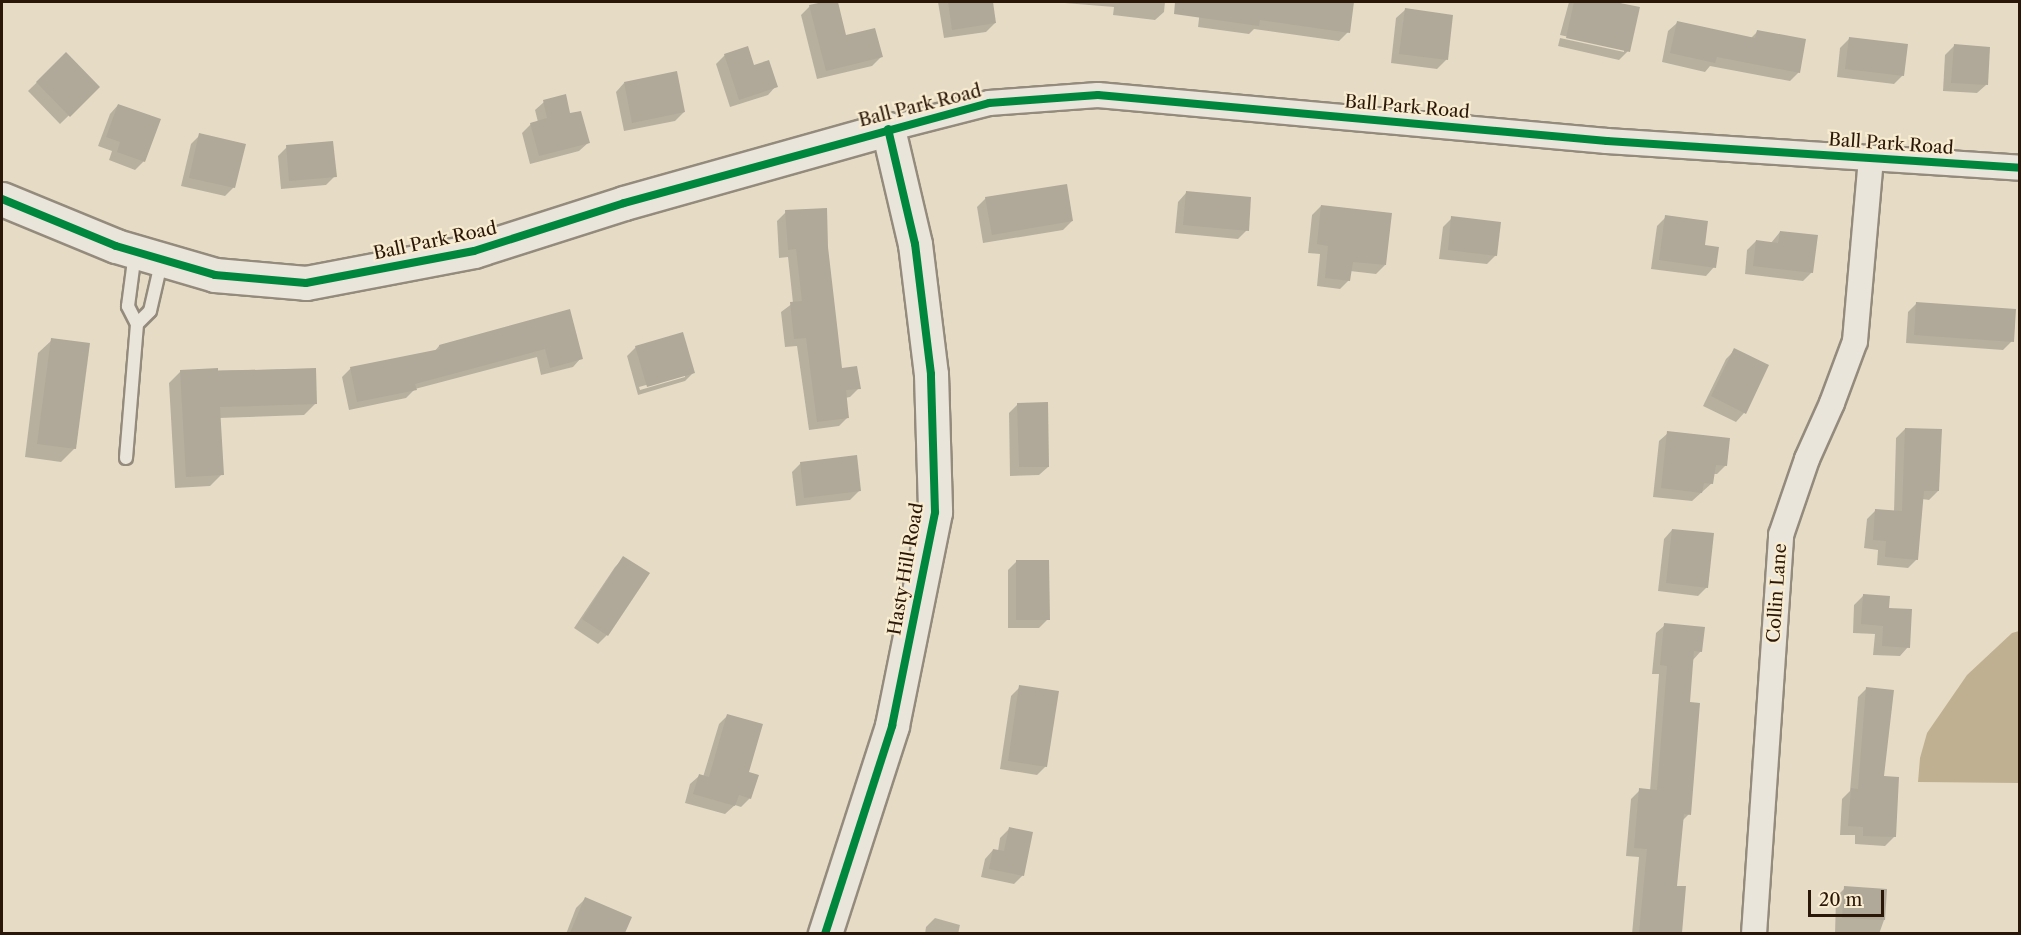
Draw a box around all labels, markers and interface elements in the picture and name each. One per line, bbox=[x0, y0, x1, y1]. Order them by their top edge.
street label: Ball Park Road bbox=[856, 80, 984, 132]
street label: Ball Park Road bbox=[1343, 91, 1471, 123]
street label: Ball Park Road bbox=[1827, 129, 1955, 159]
street label: Ball Park Road bbox=[371, 217, 499, 265]
street label: Hasty Hill Road bbox=[884, 501, 928, 637]
street label: Collin Lane bbox=[1763, 542, 1791, 644]
scale bar bbox=[1811, 878, 1888, 916]
text: 20 m bbox=[1819, 889, 1862, 911]

